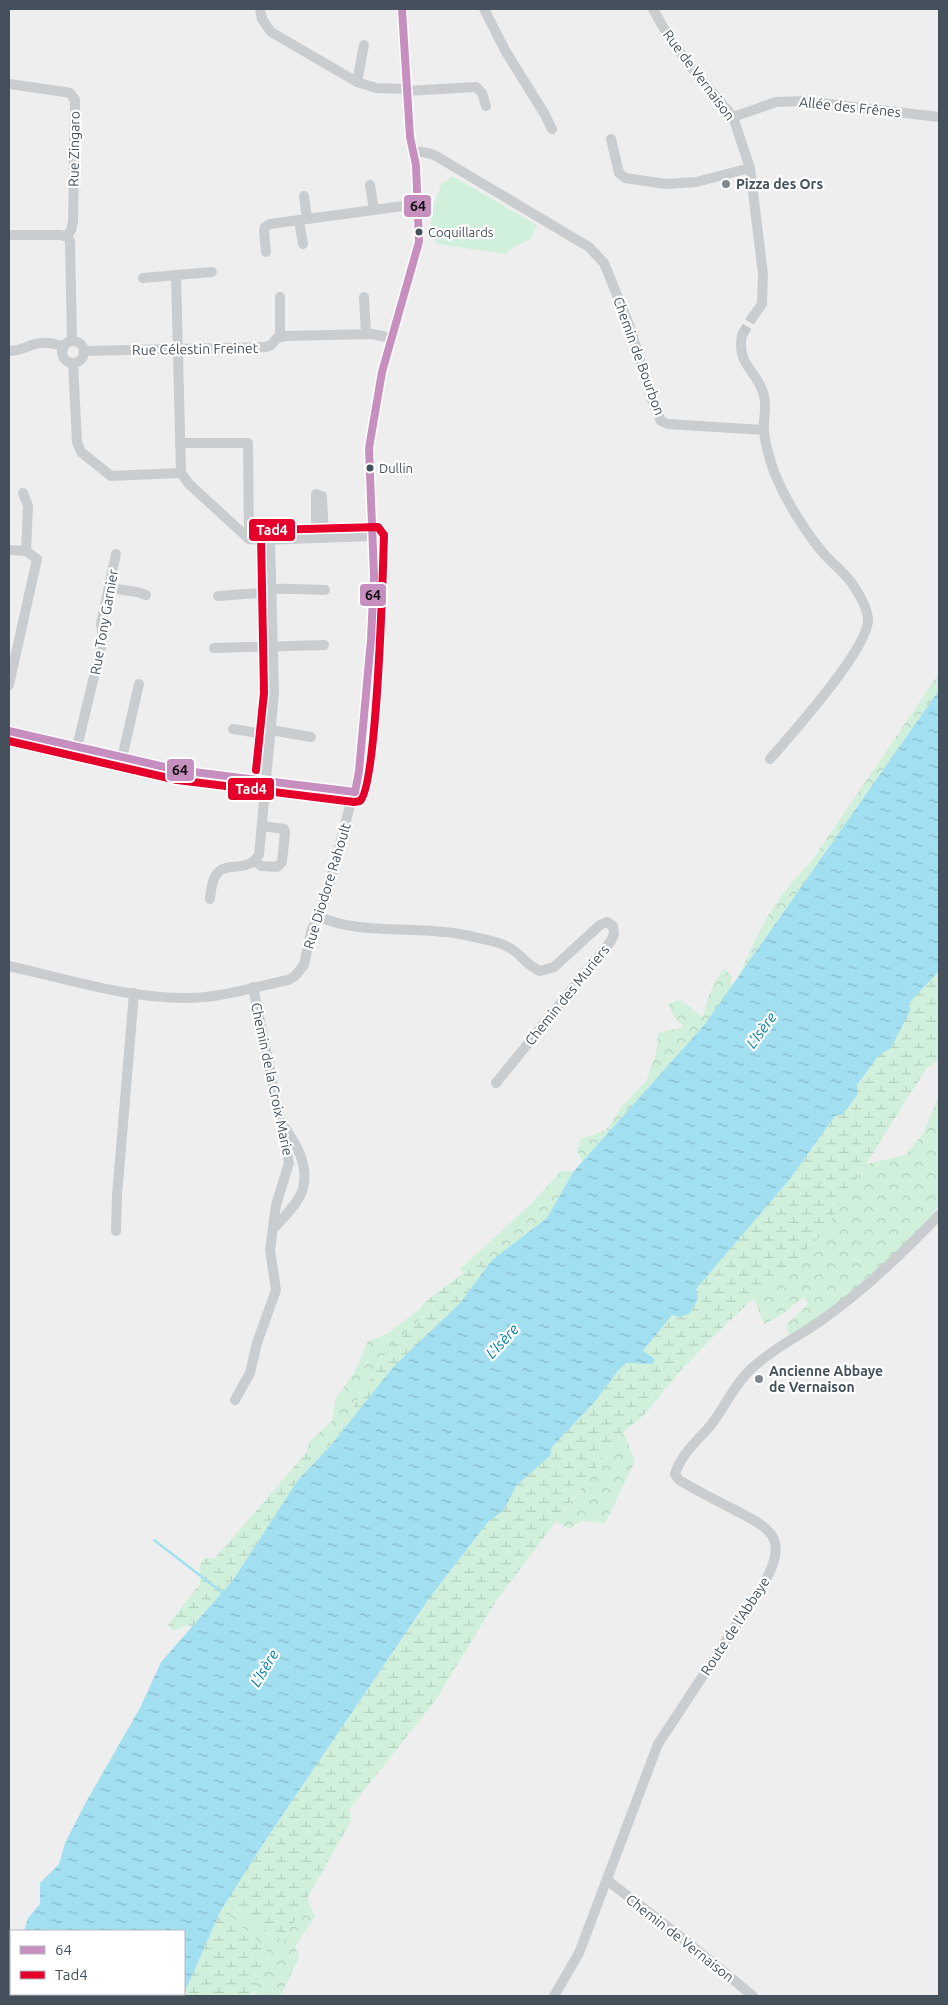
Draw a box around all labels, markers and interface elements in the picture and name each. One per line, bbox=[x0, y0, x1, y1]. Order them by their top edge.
street label: Rue de Vernaison bbox=[660, 27, 738, 123]
street label: Allée des Frênes bbox=[798, 94, 902, 120]
street label: Rue Zingaro bbox=[65, 111, 83, 187]
place label: Pizza des Ors bbox=[736, 176, 823, 192]
marker: Pizza des Ors bbox=[720, 178, 732, 190]
line badge: 64 bbox=[403, 194, 432, 218]
text: 64 bbox=[410, 198, 426, 214]
place label: Coquillards bbox=[428, 225, 494, 239]
marker: Coquillards bbox=[414, 227, 424, 237]
street label: Chemin de Bourbon bbox=[610, 295, 668, 417]
street label: Rue Célestin Freinet bbox=[132, 340, 259, 358]
place label: Dullin bbox=[379, 461, 413, 475]
marker: Dullin bbox=[365, 463, 375, 473]
line badge: Tad4 bbox=[248, 518, 296, 542]
text: Tad4 bbox=[256, 522, 288, 538]
street label: Rue Tony Garnier bbox=[87, 567, 121, 676]
line badge: 64 bbox=[359, 583, 387, 607]
text: 64 bbox=[365, 587, 381, 603]
line badge: 64 bbox=[166, 758, 195, 782]
text: 64 bbox=[172, 762, 188, 778]
line badge: Tad4 bbox=[227, 777, 275, 801]
text: Tad4 bbox=[235, 781, 267, 797]
street label: Rue Diodore Rahoult bbox=[300, 821, 354, 951]
street label: Chemin des Muriers bbox=[522, 942, 612, 1048]
street label: Chemin de la Croix Marie bbox=[248, 1001, 296, 1157]
water label: L'Isère bbox=[742, 1008, 780, 1051]
water label: L'Isère bbox=[482, 1320, 522, 1361]
place label: Ancienne Abbaye de Vernaison bbox=[769, 1363, 883, 1395]
marker: Ancienne Abbaye de Vernaison bbox=[753, 1373, 765, 1385]
street label: Route de l'Abbaye bbox=[697, 1574, 773, 1678]
water label: L'Isère bbox=[246, 1646, 282, 1690]
street label: Chemin de Vernaison bbox=[623, 1891, 737, 1985]
legend bbox=[10, 1930, 185, 1995]
text: 64 bbox=[55, 1941, 72, 1958]
text: Tad4 bbox=[55, 1966, 88, 1983]

